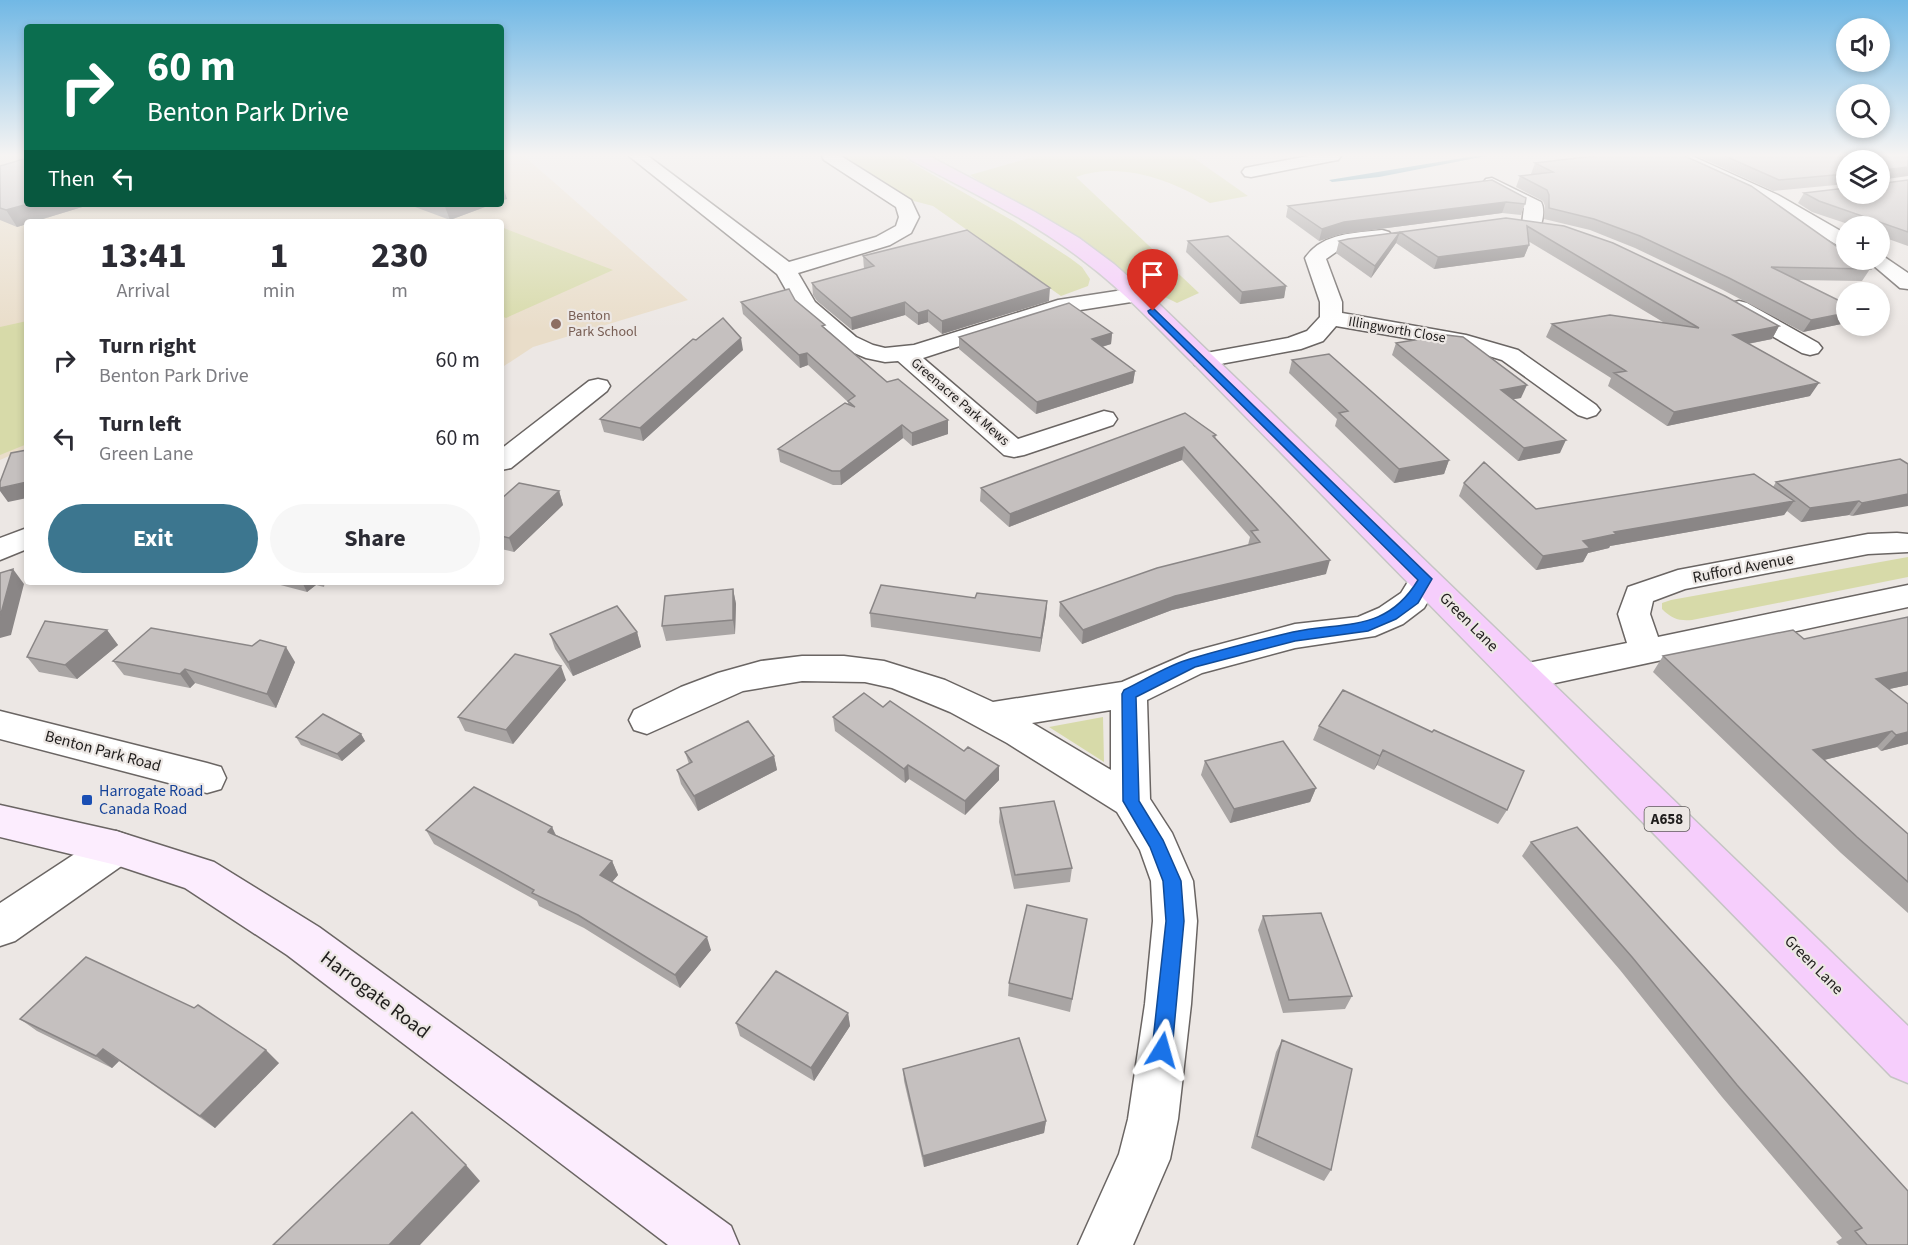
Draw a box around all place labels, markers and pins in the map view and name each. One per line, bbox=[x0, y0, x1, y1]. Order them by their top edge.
pin bbox=[1127, 249, 1178, 311]
place label: Benton Park School bbox=[568, 306, 638, 342]
marker: Benton Park School bbox=[549, 317, 563, 331]
place label: Harrogate Road Canada Road bbox=[99, 780, 203, 820]
marker: Harrogate Road Canada Road bbox=[80, 793, 94, 807]

